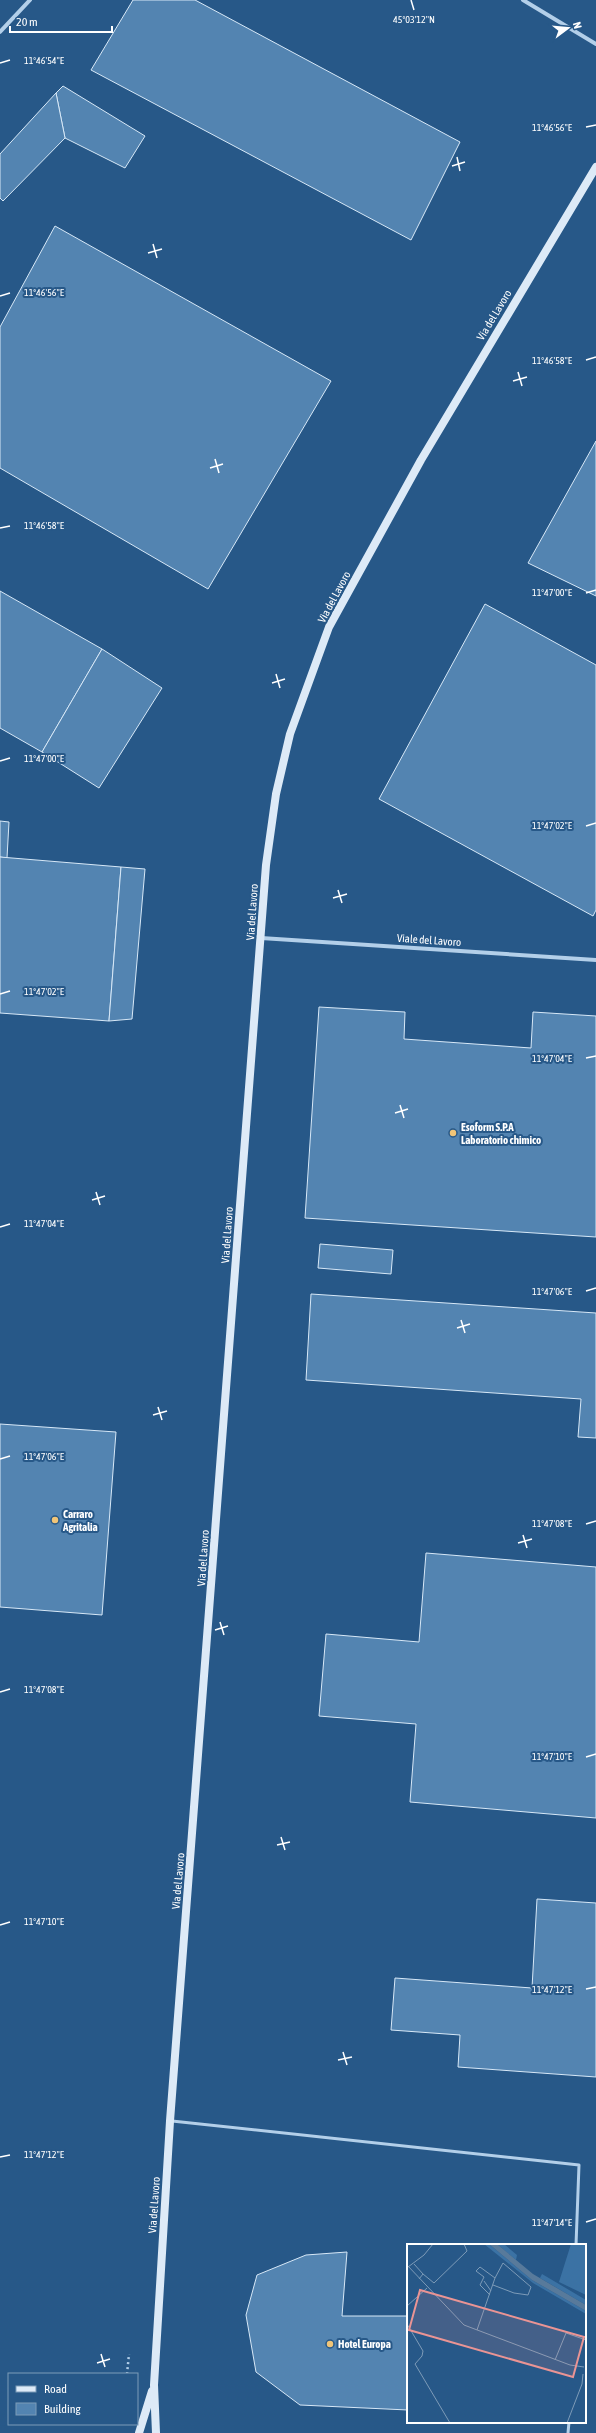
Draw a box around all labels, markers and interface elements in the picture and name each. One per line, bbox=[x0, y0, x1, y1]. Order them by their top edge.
scale bar bbox=[10, 8, 112, 34]
north arrow bbox=[548, 8, 588, 48]
text: 45°03'12"N bbox=[393, 14, 435, 25]
text: 20 m bbox=[16, 15, 38, 29]
text: N bbox=[571, 20, 584, 30]
text: 11°46'54"E bbox=[24, 55, 65, 66]
text: 11°46'56"E bbox=[532, 122, 573, 133]
text: 11°46'56"E bbox=[24, 287, 65, 298]
street label: Via del Lavoro bbox=[474, 288, 514, 342]
text: 11°46'58"E bbox=[532, 355, 573, 366]
text: 11°46'58"E bbox=[24, 520, 65, 531]
street label: Via del Lavoro bbox=[315, 569, 353, 625]
text: 11°47'00"E bbox=[532, 587, 573, 598]
text: 11°47'00"E bbox=[24, 753, 65, 764]
text: 11°47'02"E bbox=[532, 820, 573, 831]
street label: Via del Lavoro bbox=[244, 883, 260, 941]
street label: Viale del Lavoro bbox=[396, 932, 462, 948]
text: 11°47'02"E bbox=[24, 986, 65, 997]
text: 11°47'04"E bbox=[532, 1053, 573, 1064]
place label: Esoform S.P.A Laboratorio chimico bbox=[461, 1121, 541, 1146]
marker: Esoform S.P.A Laboratorio chimico bbox=[448, 1128, 458, 1138]
street label: Via del Lavoro bbox=[219, 1206, 235, 1264]
text: 11°47'04"E bbox=[24, 1218, 65, 1229]
text: 11°47'06"E bbox=[532, 1286, 573, 1297]
text: 11°47'06"E bbox=[24, 1451, 65, 1462]
place label: Carraro Agritalia bbox=[62, 1508, 98, 1533]
marker: Carraro Agritalia bbox=[50, 1515, 60, 1525]
text: 11°47'08"E bbox=[532, 1518, 573, 1529]
street label: Via del Lavoro bbox=[195, 1529, 211, 1587]
text: 11°47'08"E bbox=[24, 1684, 65, 1695]
text: 11°47'10"E bbox=[532, 1751, 573, 1762]
street label: Via del Lavoro bbox=[170, 1852, 186, 1910]
text: 11°47'10"E bbox=[24, 1916, 65, 1927]
text: 11°47'12"E bbox=[532, 1984, 573, 1995]
text: 11°47'12"E bbox=[24, 2149, 65, 2160]
street label: Via del Lavoro bbox=[146, 2176, 162, 2234]
text: 11°47'14"E bbox=[532, 2217, 573, 2228]
inset map bbox=[407, 2244, 586, 2423]
place label: Hotel Europa bbox=[338, 2338, 391, 2350]
marker: Hotel Europa bbox=[325, 2339, 335, 2349]
legend bbox=[8, 2373, 138, 2425]
text: Road bbox=[44, 2382, 67, 2396]
text: Building bbox=[44, 2402, 82, 2416]

